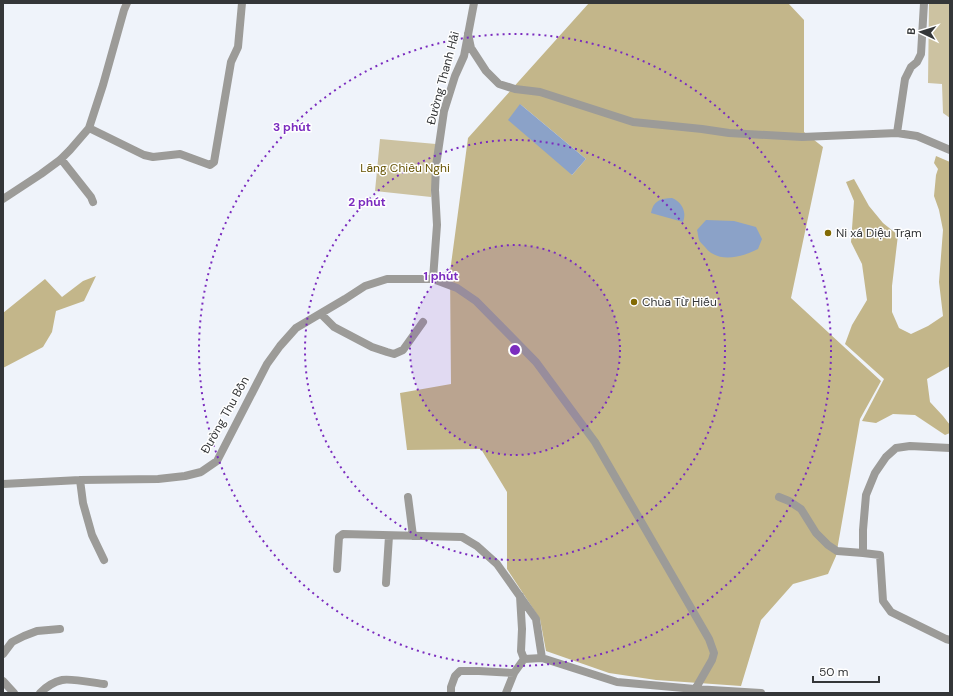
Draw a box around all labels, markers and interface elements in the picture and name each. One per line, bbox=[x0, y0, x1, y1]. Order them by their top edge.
north arrow bbox=[901, 12, 941, 52]
text: B bbox=[904, 27, 918, 35]
street label: Đường Thanh Hải bbox=[423, 29, 463, 126]
text: 3 phút bbox=[273, 119, 311, 135]
park label: Lăng Chiêu Nghi bbox=[360, 160, 450, 176]
text: 2 phút bbox=[348, 194, 386, 210]
place label: Ni xá Diệu Trạm bbox=[836, 225, 922, 241]
marker: Ni xá Diệu Trạm bbox=[823, 228, 833, 238]
text: 1 phút bbox=[423, 268, 459, 284]
place label: Chùa Từ Hiếu bbox=[642, 294, 717, 310]
marker: Chùa Từ Hiếu bbox=[629, 297, 639, 307]
centre of rings bbox=[508, 343, 522, 357]
street label: Đường Thu Bồn bbox=[197, 373, 253, 457]
scale bar bbox=[813, 658, 879, 684]
text: 50 m bbox=[819, 664, 848, 680]

